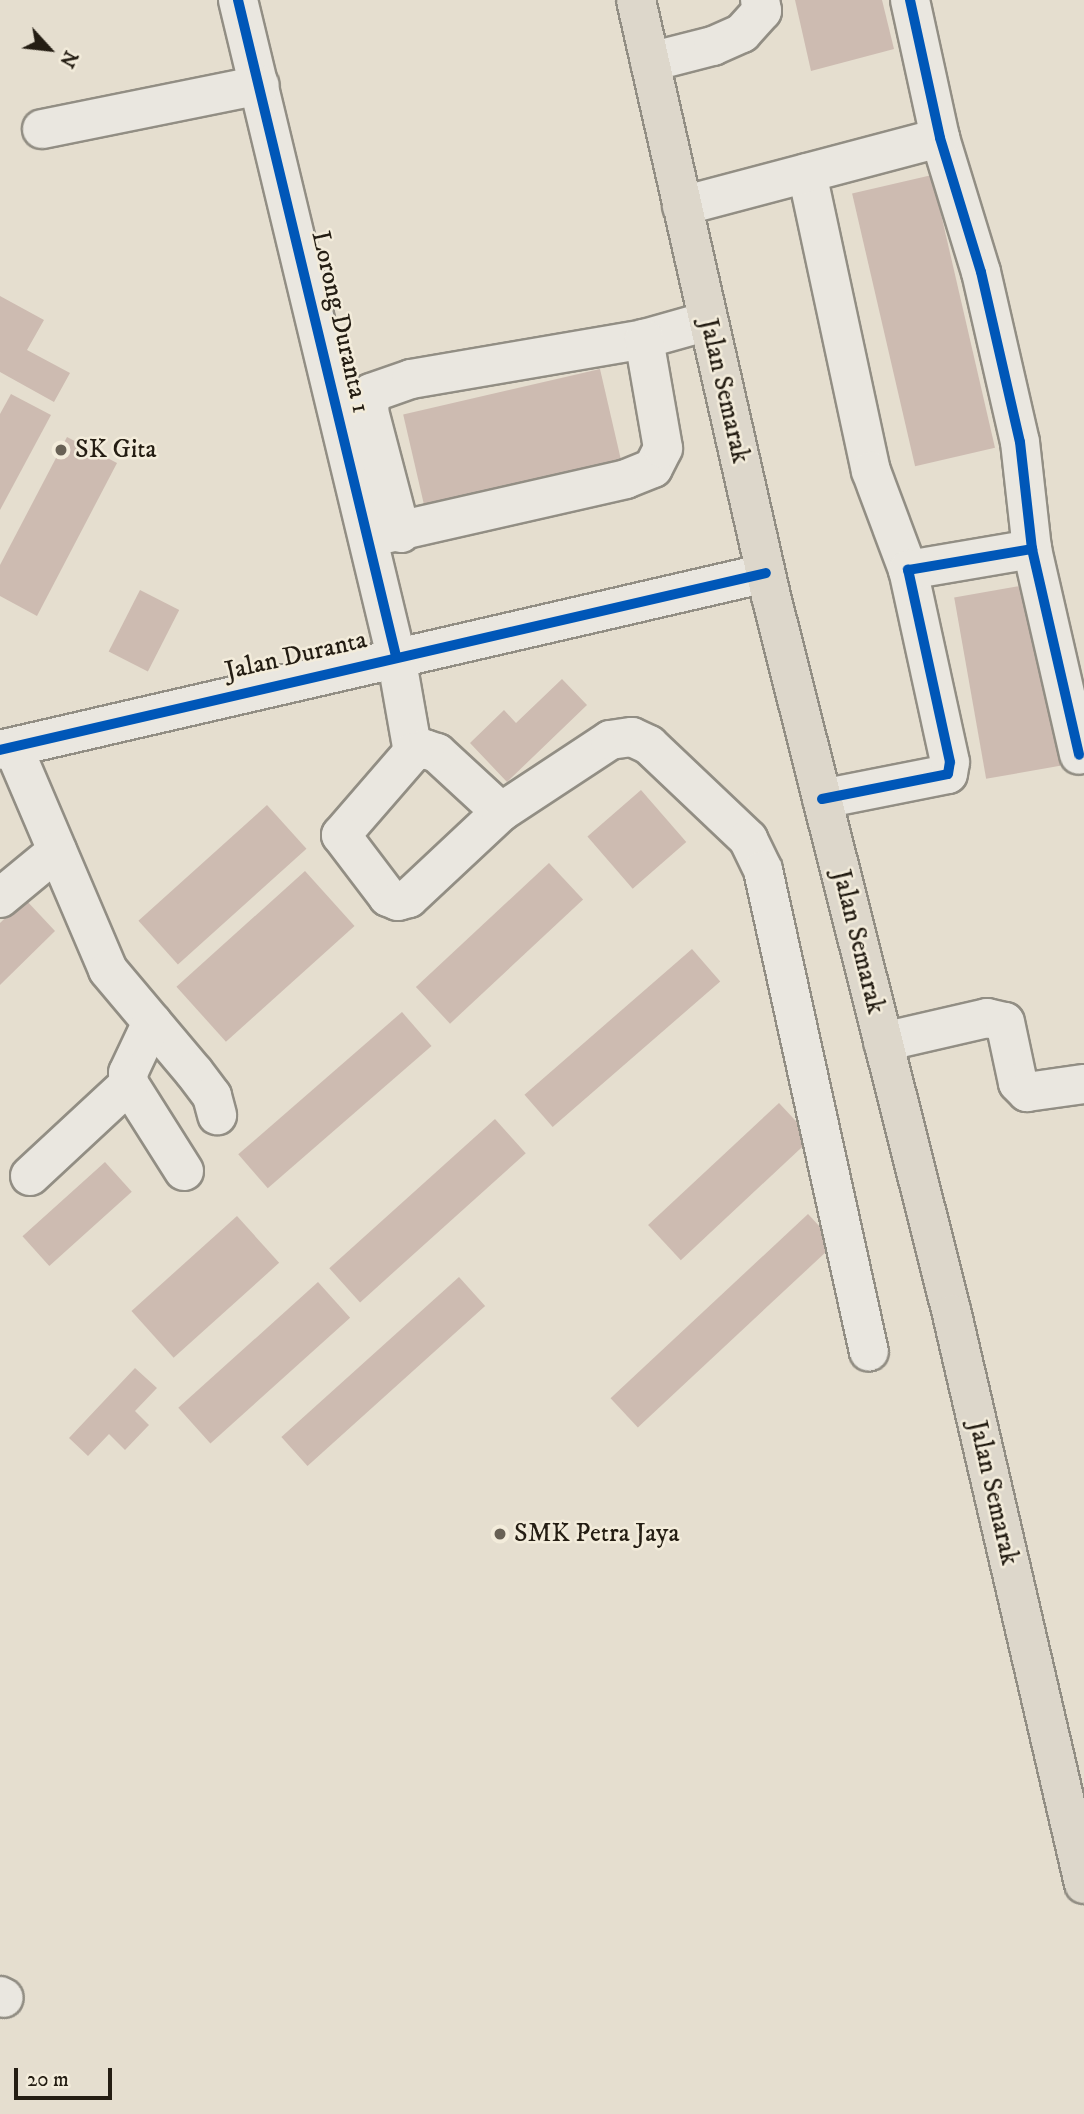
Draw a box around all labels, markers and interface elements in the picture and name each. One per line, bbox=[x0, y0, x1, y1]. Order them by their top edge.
north arrow bbox=[14, 14, 84, 84]
text: N bbox=[54, 47, 82, 71]
street label: Lorong Duranta 1 bbox=[304, 228, 376, 416]
street label: Jalan Semarak bbox=[692, 316, 756, 466]
place label: SK Gita bbox=[75, 434, 157, 466]
marker: SK Gita bbox=[53, 442, 69, 458]
street label: Jalan Duranta bbox=[222, 625, 370, 687]
street label: Jalan Semarak bbox=[825, 867, 891, 1017]
street label: Jalan Semarak bbox=[961, 1418, 1025, 1568]
place label: SMK Petra Jaya bbox=[514, 1518, 679, 1550]
marker: SMK Petra Jaya bbox=[492, 1526, 508, 1542]
scale bar bbox=[18, 2054, 116, 2098]
text: 20 m bbox=[27, 2067, 69, 2093]

